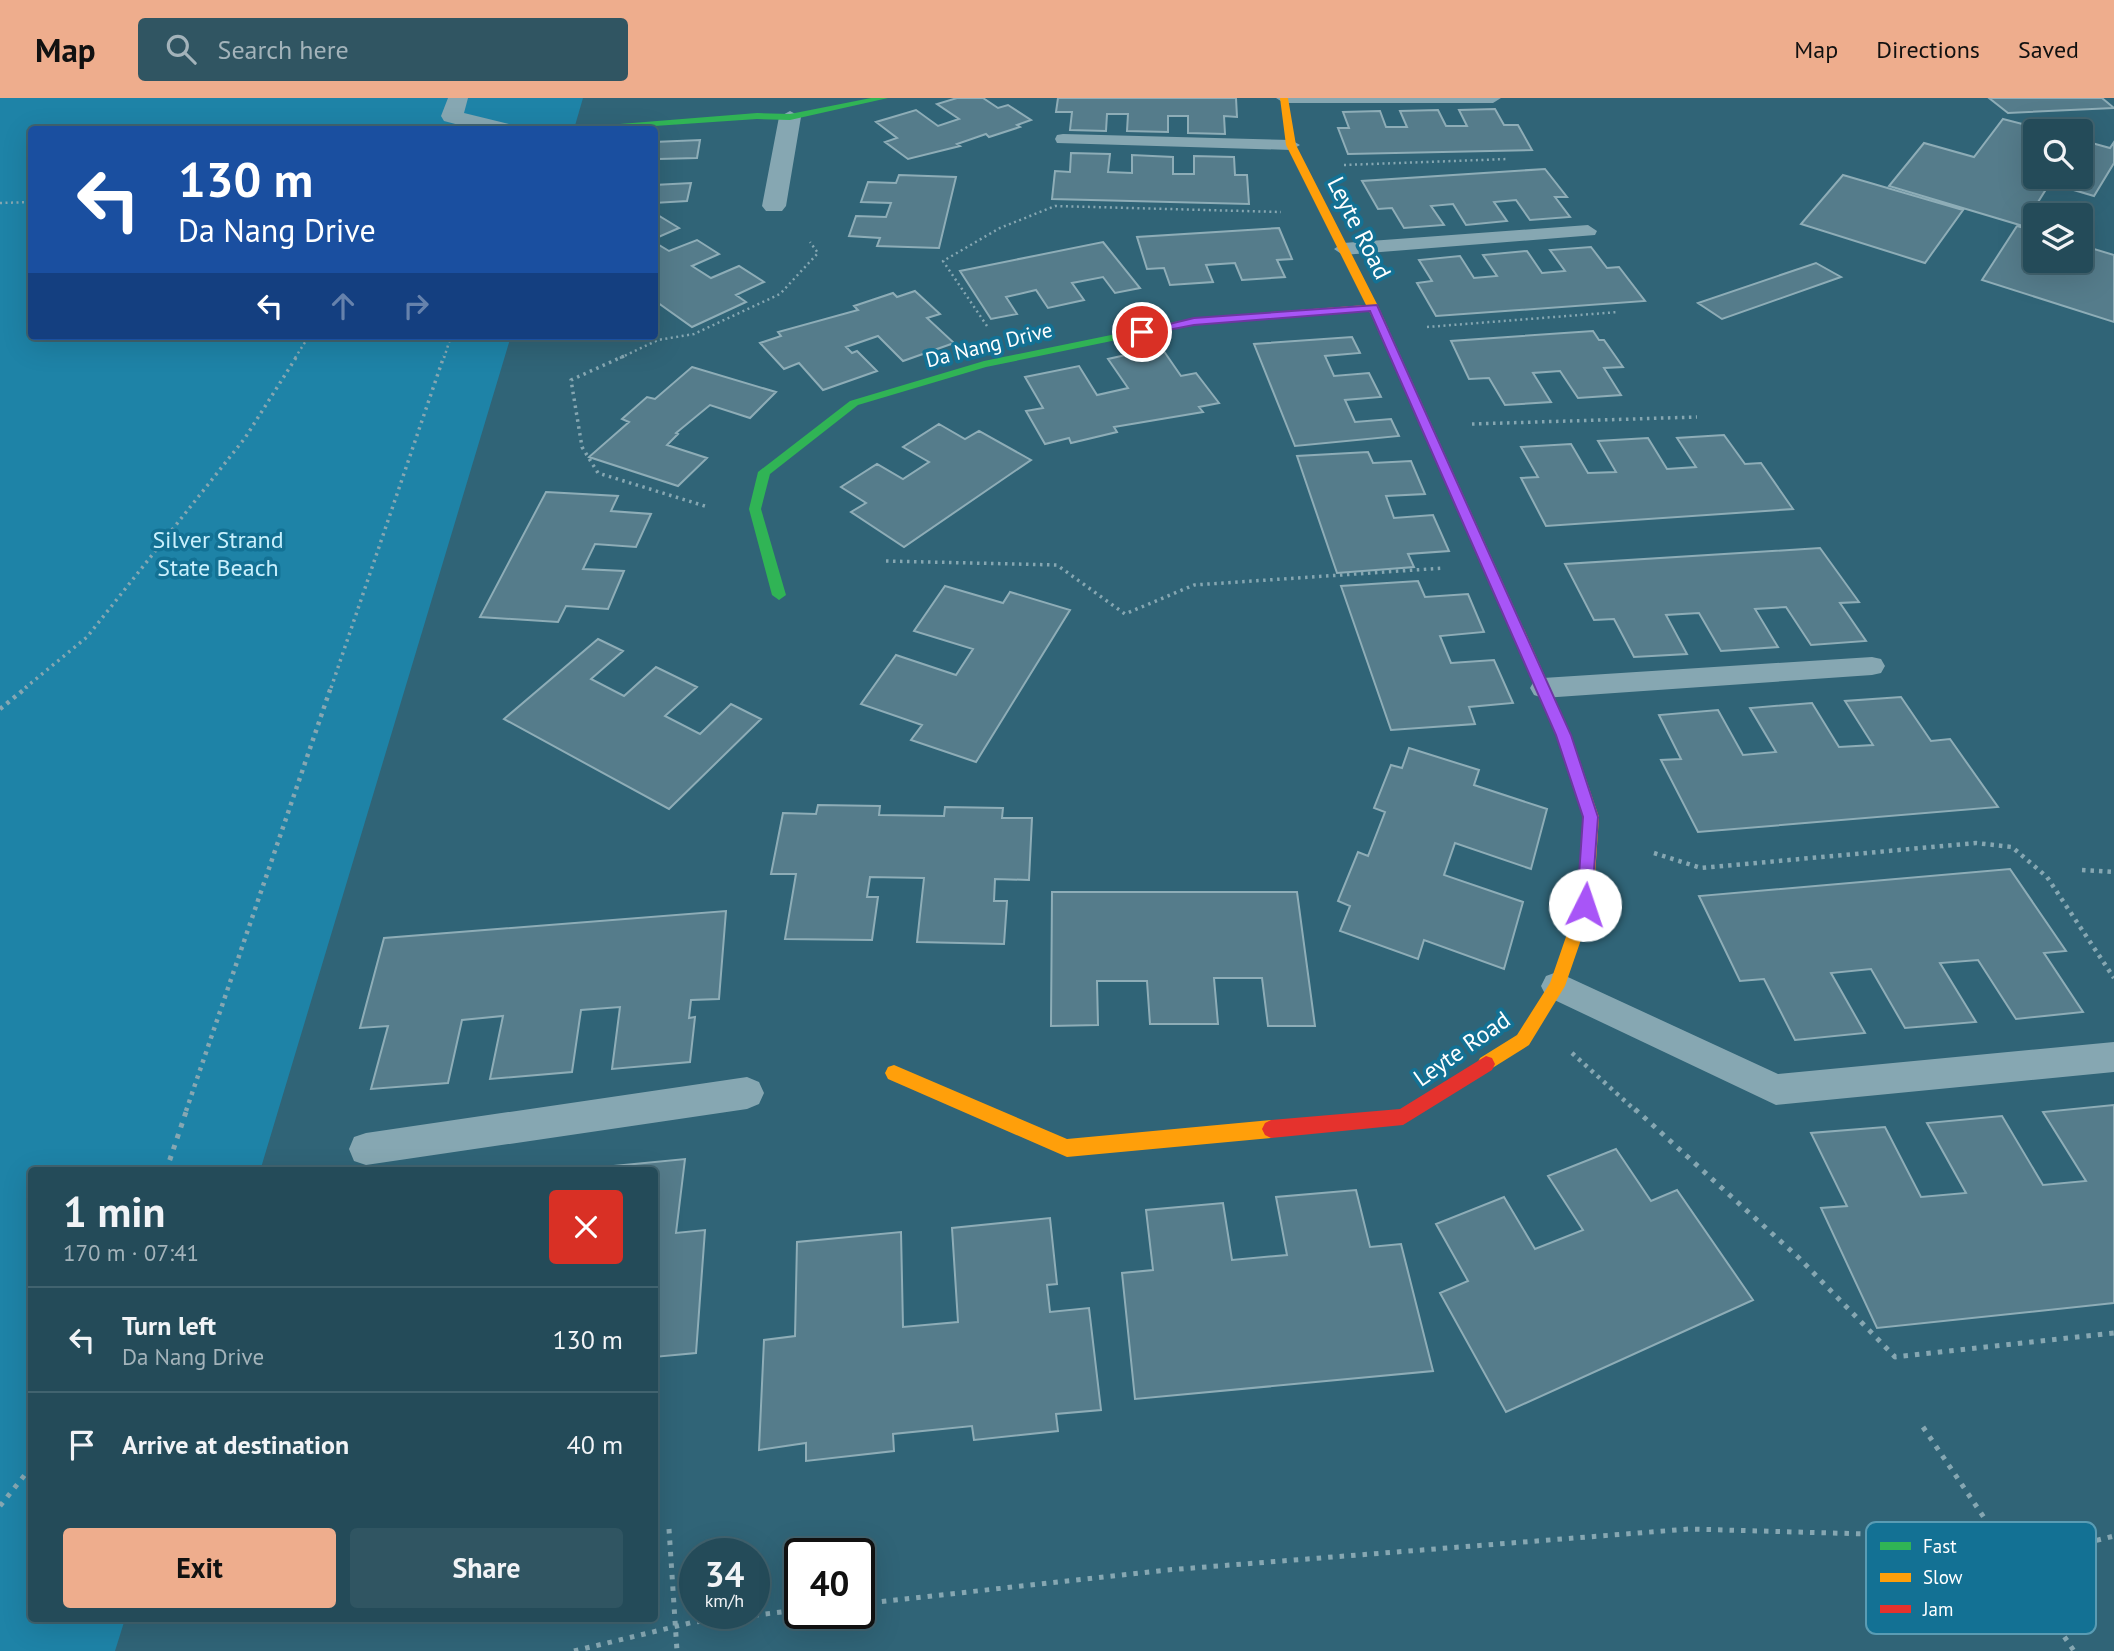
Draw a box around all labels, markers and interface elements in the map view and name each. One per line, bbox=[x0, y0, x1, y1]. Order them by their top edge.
search box bbox=[138, 18, 628, 81]
text: Map bbox=[35, 28, 96, 71]
icon: search bbox=[162, 30, 200, 68]
text: Search here bbox=[218, 33, 349, 66]
text: Map bbox=[1794, 34, 1838, 65]
text: Directions bbox=[1876, 34, 1980, 65]
text: Saved bbox=[2018, 34, 2079, 65]
map controls bbox=[2023, 119, 2093, 273]
button: search bbox=[2023, 119, 2093, 189]
text: 130 m bbox=[178, 147, 313, 211]
icon: left bbox=[63, 154, 154, 245]
street label: Leyte Road bbox=[1320, 171, 1398, 284]
button: layers bbox=[2023, 203, 2093, 273]
text: Da Nang Drive bbox=[178, 209, 376, 251]
icon: left bbox=[251, 287, 289, 325]
icon: ahead bbox=[324, 287, 362, 325]
icon: right bbox=[397, 287, 435, 325]
pin bbox=[1112, 302, 1172, 362]
icon: arrive bbox=[1123, 313, 1161, 351]
street label: Da Nang Drive bbox=[923, 316, 1055, 373]
park label: Silver Strand State Beach bbox=[152, 524, 284, 583]
position arrow bbox=[1548, 868, 1622, 942]
street label: Leyte Road bbox=[1407, 1004, 1516, 1093]
text: 1 min bbox=[63, 1184, 165, 1239]
button: close bbox=[549, 1190, 623, 1264]
text: 170 m · 07:41 bbox=[63, 1238, 199, 1267]
text: Turn left bbox=[122, 1309, 216, 1342]
icon: left bbox=[63, 1321, 101, 1359]
text: 130 m bbox=[552, 1323, 623, 1356]
text: Da Nang Drive bbox=[122, 1342, 264, 1371]
icon: arrive bbox=[63, 1426, 101, 1464]
text: Arrive at destination bbox=[122, 1428, 349, 1461]
text: 40 m bbox=[567, 1428, 623, 1461]
legend bbox=[1866, 1522, 2096, 1634]
button: Exit bbox=[63, 1528, 336, 1608]
button: Share bbox=[350, 1528, 623, 1608]
text: Fast bbox=[1923, 1534, 1957, 1558]
speed limit sign: 40 bbox=[784, 1538, 875, 1629]
text: 34 bbox=[705, 1551, 744, 1597]
text: Slow bbox=[1923, 1565, 1963, 1589]
text: km/h bbox=[705, 1589, 744, 1612]
text: Jam bbox=[1922, 1597, 1953, 1621]

